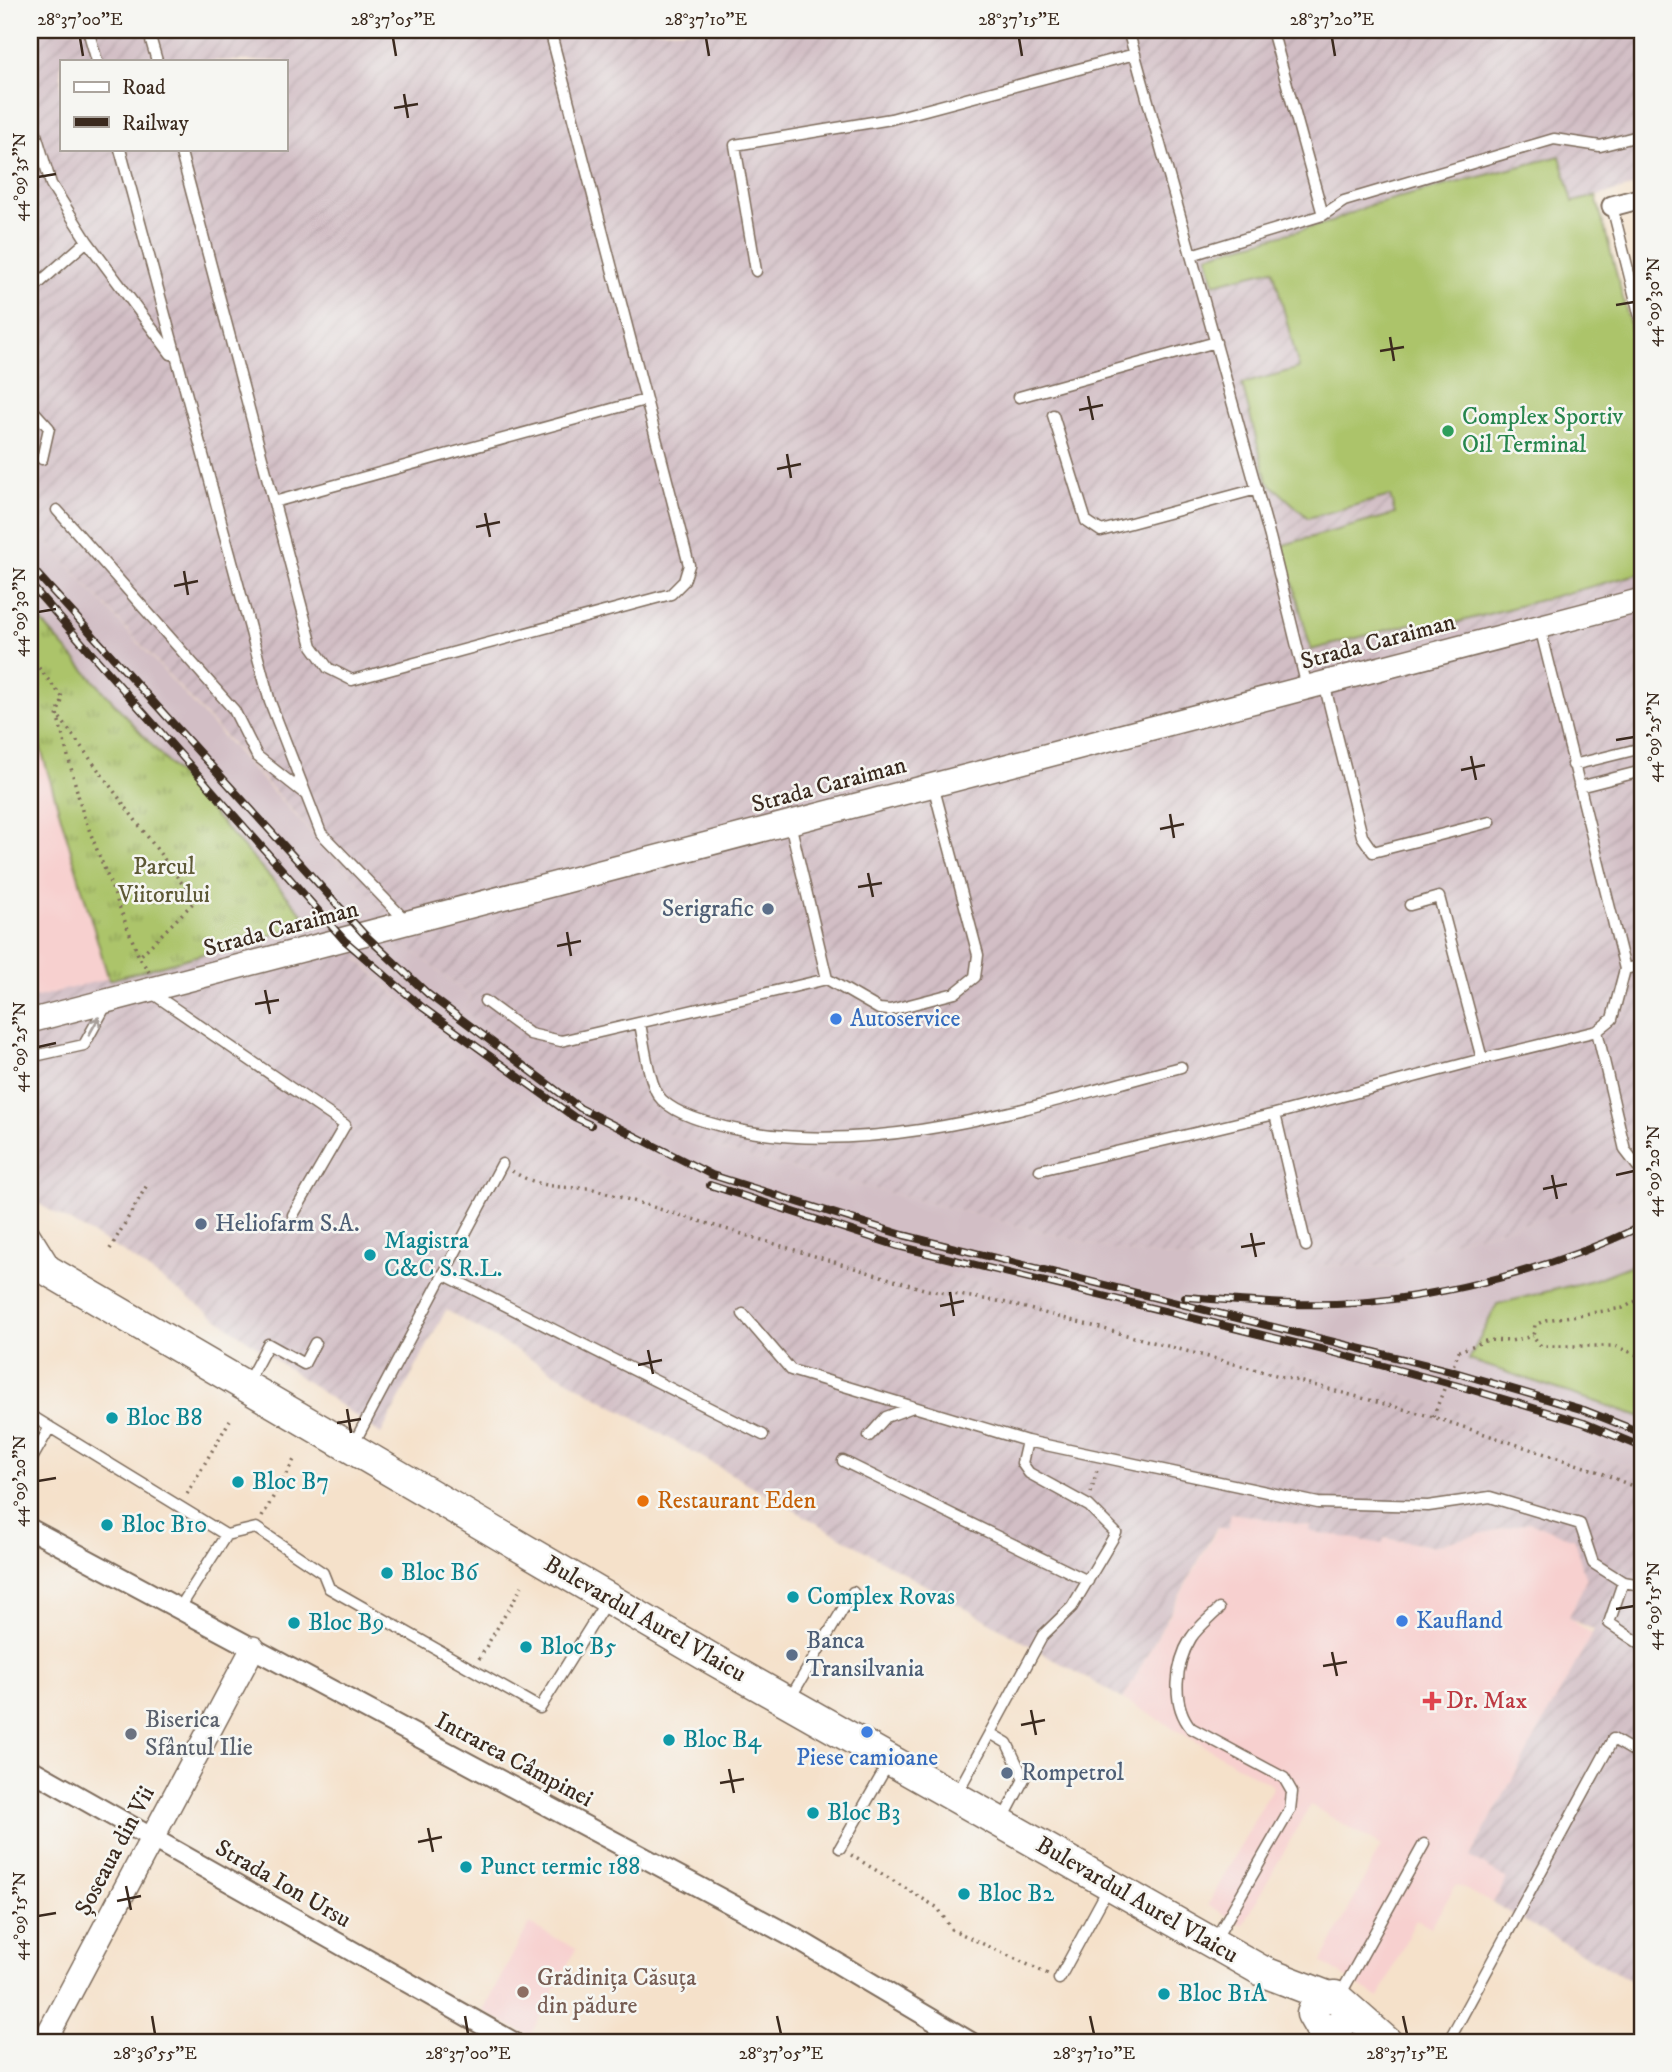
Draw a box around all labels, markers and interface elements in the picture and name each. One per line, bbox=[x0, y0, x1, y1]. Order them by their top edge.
text: 28°37'00"E bbox=[37, 9, 123, 31]
text: 28°37'05"E bbox=[351, 9, 436, 31]
text: 28°37'10"E bbox=[665, 9, 747, 31]
text: 28°37'15"E bbox=[978, 9, 1060, 31]
text: 28°37'20"E bbox=[1290, 9, 1375, 31]
legend bbox=[60, 60, 287, 150]
text: Road bbox=[122, 75, 166, 101]
text: Railway bbox=[122, 111, 190, 137]
text: 44°09'35"N bbox=[9, 132, 31, 222]
text: 44°09'30"N bbox=[1643, 257, 1665, 347]
place label: Complex Sportiv Oil Terminal bbox=[1462, 402, 1624, 460]
marker: Complex Sportiv Oil Terminal bbox=[1440, 423, 1456, 439]
text: 44°09'30"N bbox=[9, 567, 31, 657]
street label: Strada Caraiman bbox=[1297, 607, 1459, 677]
text: 44°09'25"N bbox=[1643, 691, 1665, 783]
street label: Strada Caraiman bbox=[748, 750, 910, 820]
park label: Parcul Viitorului bbox=[117, 852, 210, 910]
street label: Strada Caraiman bbox=[200, 894, 362, 964]
place label: Serigrafic bbox=[662, 894, 754, 924]
marker: Serigrafic bbox=[760, 901, 776, 917]
text: 44°09'25"N bbox=[9, 1001, 31, 1093]
place label: Autoservice bbox=[850, 1004, 961, 1034]
marker: Autoservice bbox=[828, 1011, 844, 1027]
one-way arrow bbox=[87, 1016, 101, 1036]
text: 44°09'20"N bbox=[1643, 1125, 1665, 1217]
place label: Heliofarm S.A. bbox=[215, 1209, 360, 1239]
marker: Heliofarm S.A. bbox=[193, 1216, 209, 1232]
place label: Magistra C&C S.R.L. bbox=[384, 1226, 502, 1284]
marker: Magistra C&C S.R.L. bbox=[362, 1247, 378, 1263]
place label: Bloc B8 bbox=[126, 1403, 203, 1433]
marker: Bloc B8 bbox=[104, 1410, 120, 1426]
text: 44°09'20"N bbox=[9, 1435, 31, 1527]
place label: Bloc B7 bbox=[252, 1467, 329, 1497]
marker: Bloc B7 bbox=[230, 1474, 246, 1490]
place label: Restaurant Eden bbox=[657, 1486, 817, 1516]
marker: Restaurant Eden bbox=[635, 1493, 651, 1509]
place label: Bloc B10 bbox=[121, 1510, 207, 1540]
marker: Bloc B10 bbox=[99, 1517, 115, 1533]
street label: Bulevardul Aurel Vlaicu bbox=[539, 1549, 751, 1689]
place label: Bloc B6 bbox=[401, 1558, 480, 1588]
text: 44°09'15"N bbox=[1643, 1561, 1665, 1650]
marker: Bloc B6 bbox=[379, 1565, 395, 1581]
place label: Complex Rovas bbox=[807, 1582, 955, 1612]
marker: Complex Rovas bbox=[785, 1589, 801, 1605]
place label: Kaufland bbox=[1416, 1606, 1503, 1636]
place label: Bloc B9 bbox=[308, 1608, 385, 1638]
marker: Kaufland bbox=[1394, 1613, 1410, 1629]
marker: Bloc B9 bbox=[286, 1615, 302, 1631]
place label: Banca Transilvania bbox=[806, 1626, 925, 1684]
place label: Bloc B5 bbox=[540, 1632, 617, 1662]
marker: Bloc B5 bbox=[518, 1639, 534, 1655]
marker: Banca Transilvania bbox=[784, 1647, 800, 1663]
place label: Dr. Max bbox=[1446, 1686, 1527, 1716]
marker: Dr. Max bbox=[1424, 1693, 1440, 1709]
place label: Biserica Sfântul Ilie bbox=[145, 1705, 253, 1763]
street label: Intrarea Câmpinei bbox=[430, 1706, 598, 1814]
marker: Piese camioane bbox=[859, 1724, 875, 1740]
place label: Bloc B4 bbox=[683, 1725, 763, 1755]
marker: Biserica Sfântul Ilie bbox=[123, 1726, 139, 1742]
marker: Bloc B4 bbox=[661, 1732, 677, 1748]
place label: Piese camioane bbox=[796, 1743, 938, 1773]
place label: Rompetrol bbox=[1021, 1758, 1125, 1788]
marker: Rompetrol bbox=[999, 1765, 1015, 1781]
street label: Șoseaua din Vii bbox=[68, 1781, 162, 1921]
place label: Bloc B3 bbox=[827, 1798, 901, 1828]
marker: Bloc B3 bbox=[805, 1805, 821, 1821]
street label: Bulevardul Aurel Vlaicu bbox=[1031, 1830, 1243, 1970]
street label: Strada Ion Ursu bbox=[210, 1833, 356, 1935]
place label: Punct termic 188 bbox=[480, 1852, 640, 1882]
marker: Punct termic 188 bbox=[458, 1859, 474, 1875]
text: 44°09'15"N bbox=[9, 1871, 31, 1960]
place label: Bloc B2 bbox=[978, 1879, 1055, 1909]
marker: Bloc B2 bbox=[956, 1886, 972, 1902]
place label: Grădinița Căsuța din pădure bbox=[537, 1963, 697, 2021]
place label: Bloc B1A bbox=[1178, 1979, 1267, 2009]
marker: Grădinița Căsuța din pădure bbox=[515, 1984, 531, 2000]
marker: Bloc B1A bbox=[1156, 1986, 1172, 2002]
text: 28°36'55"E bbox=[113, 2043, 197, 2065]
text: 28°37'00"E bbox=[425, 2043, 511, 2065]
text: 28°37'05"E bbox=[739, 2043, 824, 2065]
text: 28°37'10"E bbox=[1053, 2043, 1135, 2065]
text: 28°37'15"E bbox=[1366, 2043, 1448, 2065]

